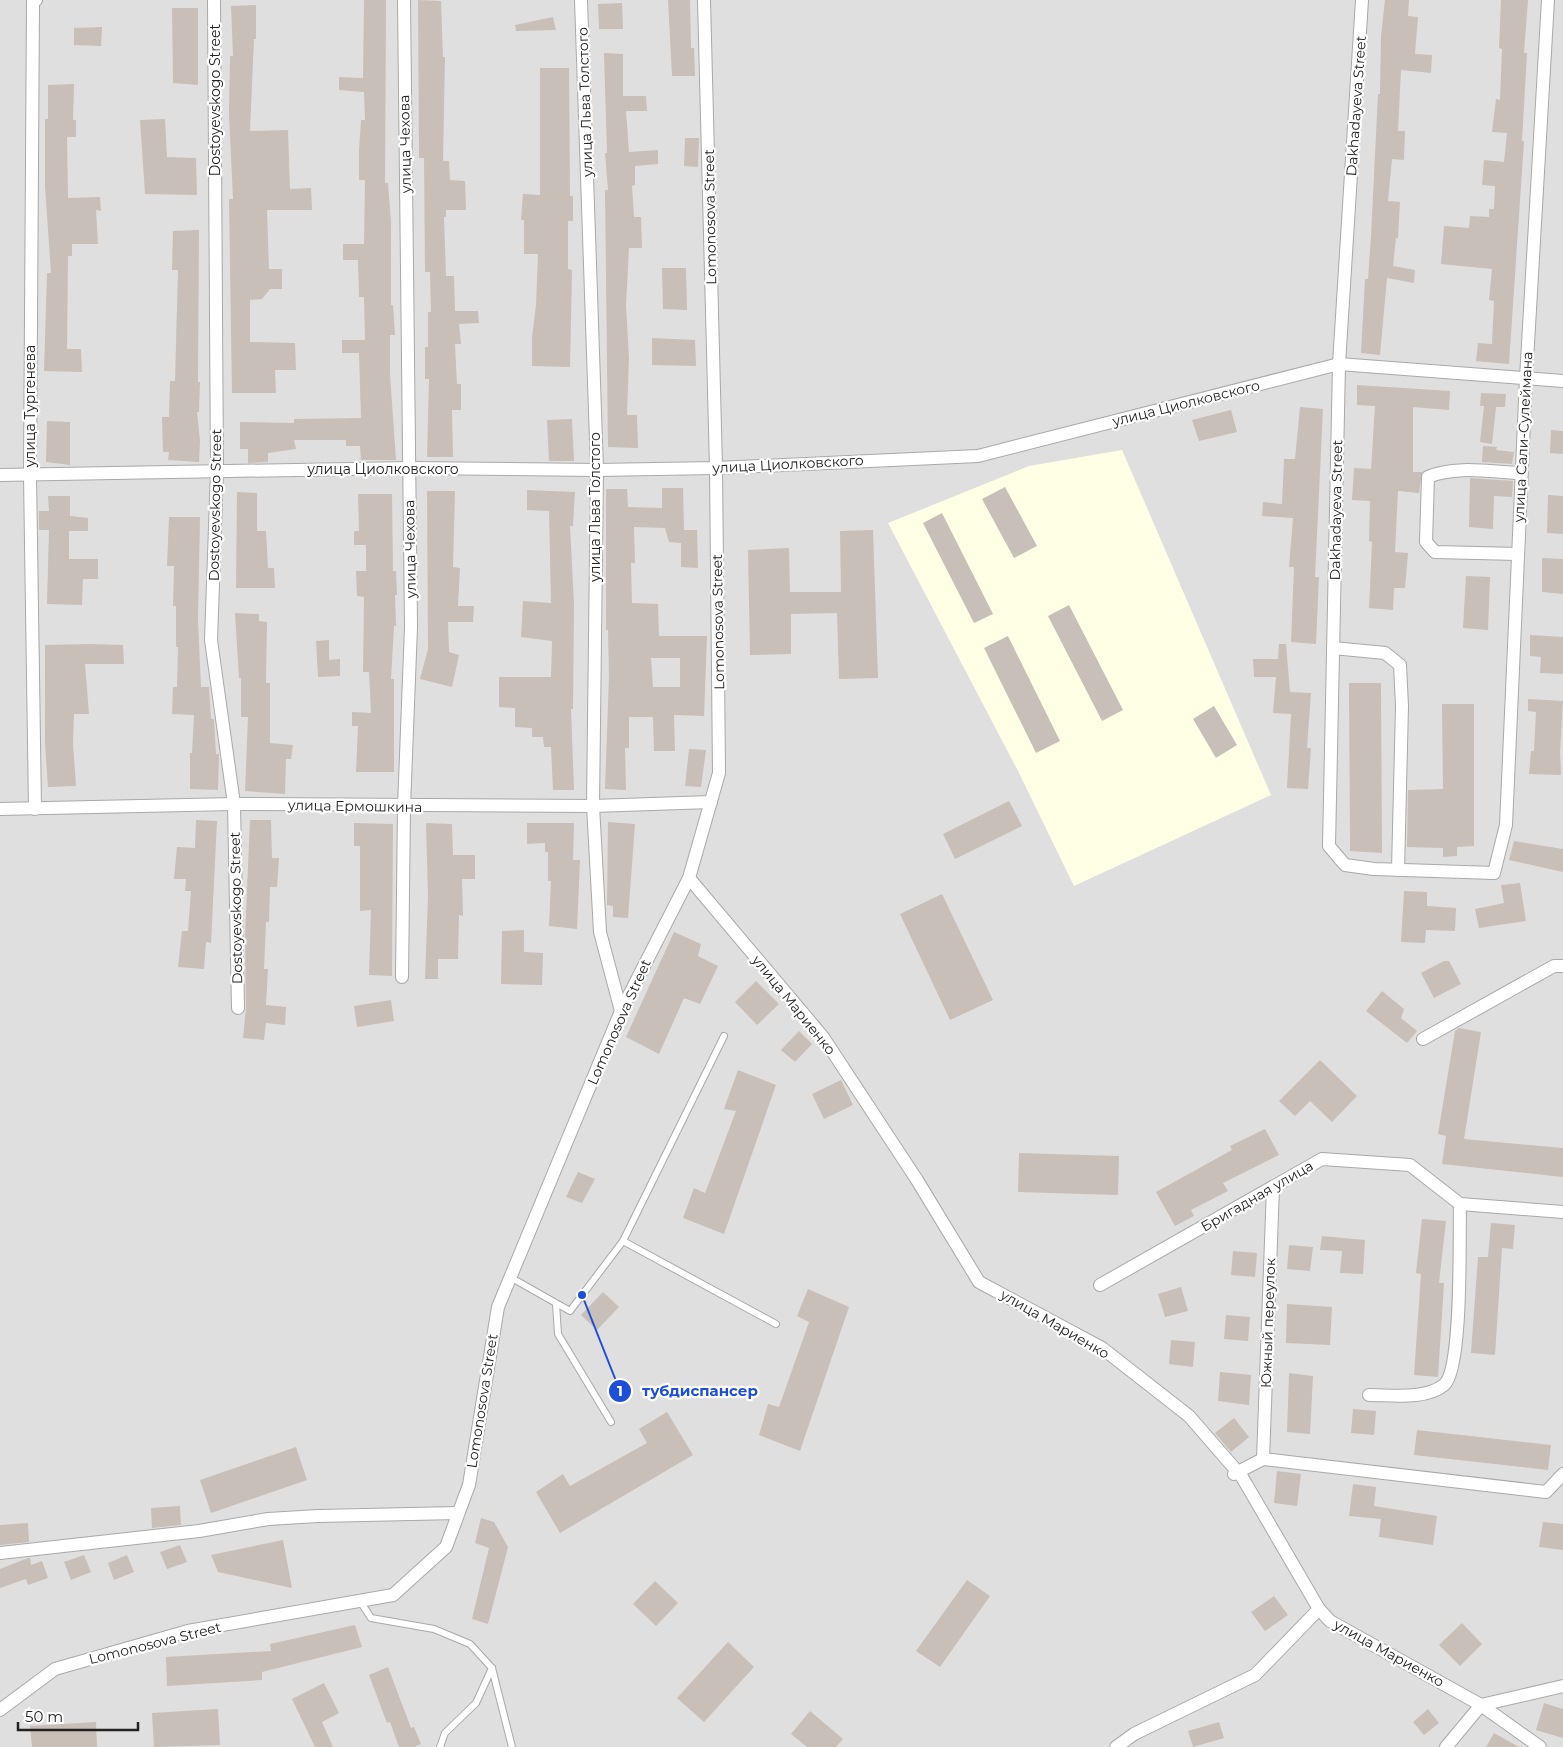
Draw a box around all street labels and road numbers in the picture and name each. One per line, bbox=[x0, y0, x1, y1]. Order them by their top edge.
street label: Dostoyevskogo Street bbox=[206, 23, 224, 176]
street label: улица Льва Толстого bbox=[573, 27, 597, 178]
street label: Dakhadayeva Street bbox=[1342, 35, 1370, 177]
street label: улица Чехова bbox=[395, 95, 415, 194]
street label: Lomonosova Street bbox=[700, 149, 720, 285]
street label: улица Тургенева bbox=[21, 345, 39, 468]
street label: улица Сали-Сулеймана bbox=[1509, 351, 1536, 524]
street label: улица Циолковского bbox=[1109, 376, 1262, 430]
street label: Dostoyevskogo Street bbox=[205, 428, 225, 581]
street label: улица Льва Толстого bbox=[586, 432, 604, 583]
street label: Dakhadayeva Street bbox=[1326, 439, 1346, 580]
street label: улица Циолковского bbox=[711, 451, 864, 477]
street label: улица Циолковского bbox=[306, 460, 459, 478]
street label: улица Чехова bbox=[400, 500, 420, 599]
street label: Lomonosova Street bbox=[708, 554, 728, 690]
street label: улица Ермошкина bbox=[287, 796, 422, 816]
street label: Dostoyevskogo Street bbox=[226, 831, 246, 984]
street label: улица Мариенко bbox=[748, 951, 840, 1059]
street label: Lomonosova Street bbox=[583, 956, 655, 1088]
street label: Бригадная улица bbox=[1198, 1157, 1316, 1235]
street label: Южный переулок bbox=[1257, 1258, 1279, 1388]
street label: улица Мариенко bbox=[996, 1285, 1113, 1363]
street label: Lomonosova Street bbox=[462, 1332, 502, 1469]
street label: улица Мариенко bbox=[1330, 1615, 1447, 1691]
street label: Lomonosova Street bbox=[87, 1618, 223, 1668]

